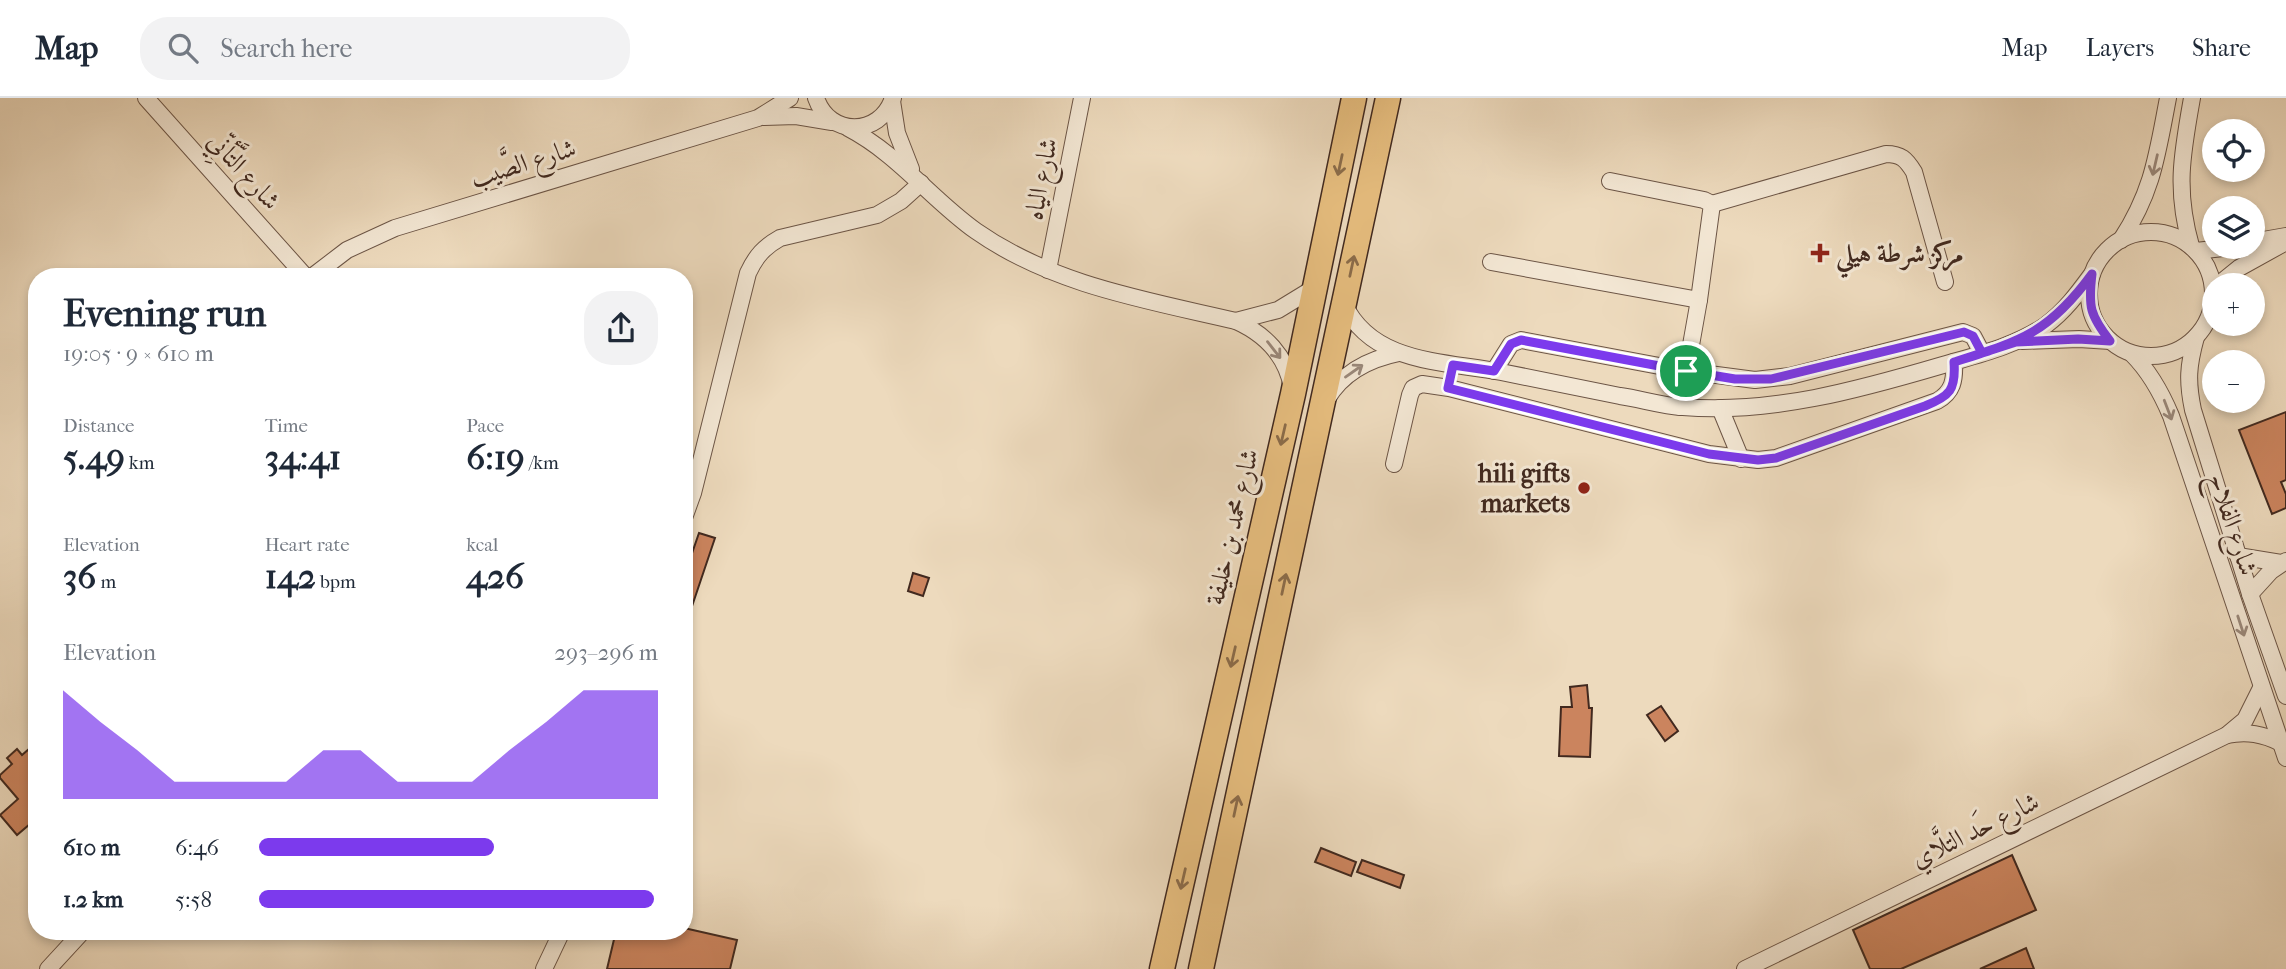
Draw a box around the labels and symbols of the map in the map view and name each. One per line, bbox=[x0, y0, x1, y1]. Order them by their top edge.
street label: شارع التَّأنِّي bbox=[195, 122, 292, 221]
street label: شارع الصَّيب bbox=[465, 126, 581, 199]
street label: شارع الياه bbox=[1018, 135, 1070, 224]
one-way arrow bbox=[1333, 153, 1347, 176]
one-way arrow bbox=[2148, 153, 2161, 176]
place label: مركز شرطة هيلي bbox=[1835, 238, 1963, 278]
marker: مركز شرطة هيلي bbox=[1810, 243, 1830, 263]
one-way arrow bbox=[1346, 255, 1360, 278]
one-way arrow bbox=[1267, 340, 1282, 359]
pin bbox=[1656, 341, 1716, 401]
one-way arrow bbox=[1344, 364, 1363, 378]
one-way arrow bbox=[2163, 399, 2176, 421]
one-way arrow bbox=[1276, 423, 1290, 446]
street label: شارع محمد بن خليفة bbox=[1199, 446, 1271, 610]
place label: hili gifts markets bbox=[1477, 458, 1570, 519]
street label: شارع الفلاح bbox=[2194, 469, 2264, 582]
marker: hili gifts markets bbox=[1576, 480, 1592, 496]
one-way arrow bbox=[1277, 573, 1291, 596]
one-way arrow bbox=[2235, 615, 2248, 637]
one-way arrow bbox=[1226, 645, 1239, 668]
street label: شارع حَد التلَّاي bbox=[1903, 780, 2047, 880]
one-way arrow bbox=[1229, 795, 1243, 818]
one-way arrow bbox=[1175, 867, 1189, 890]

